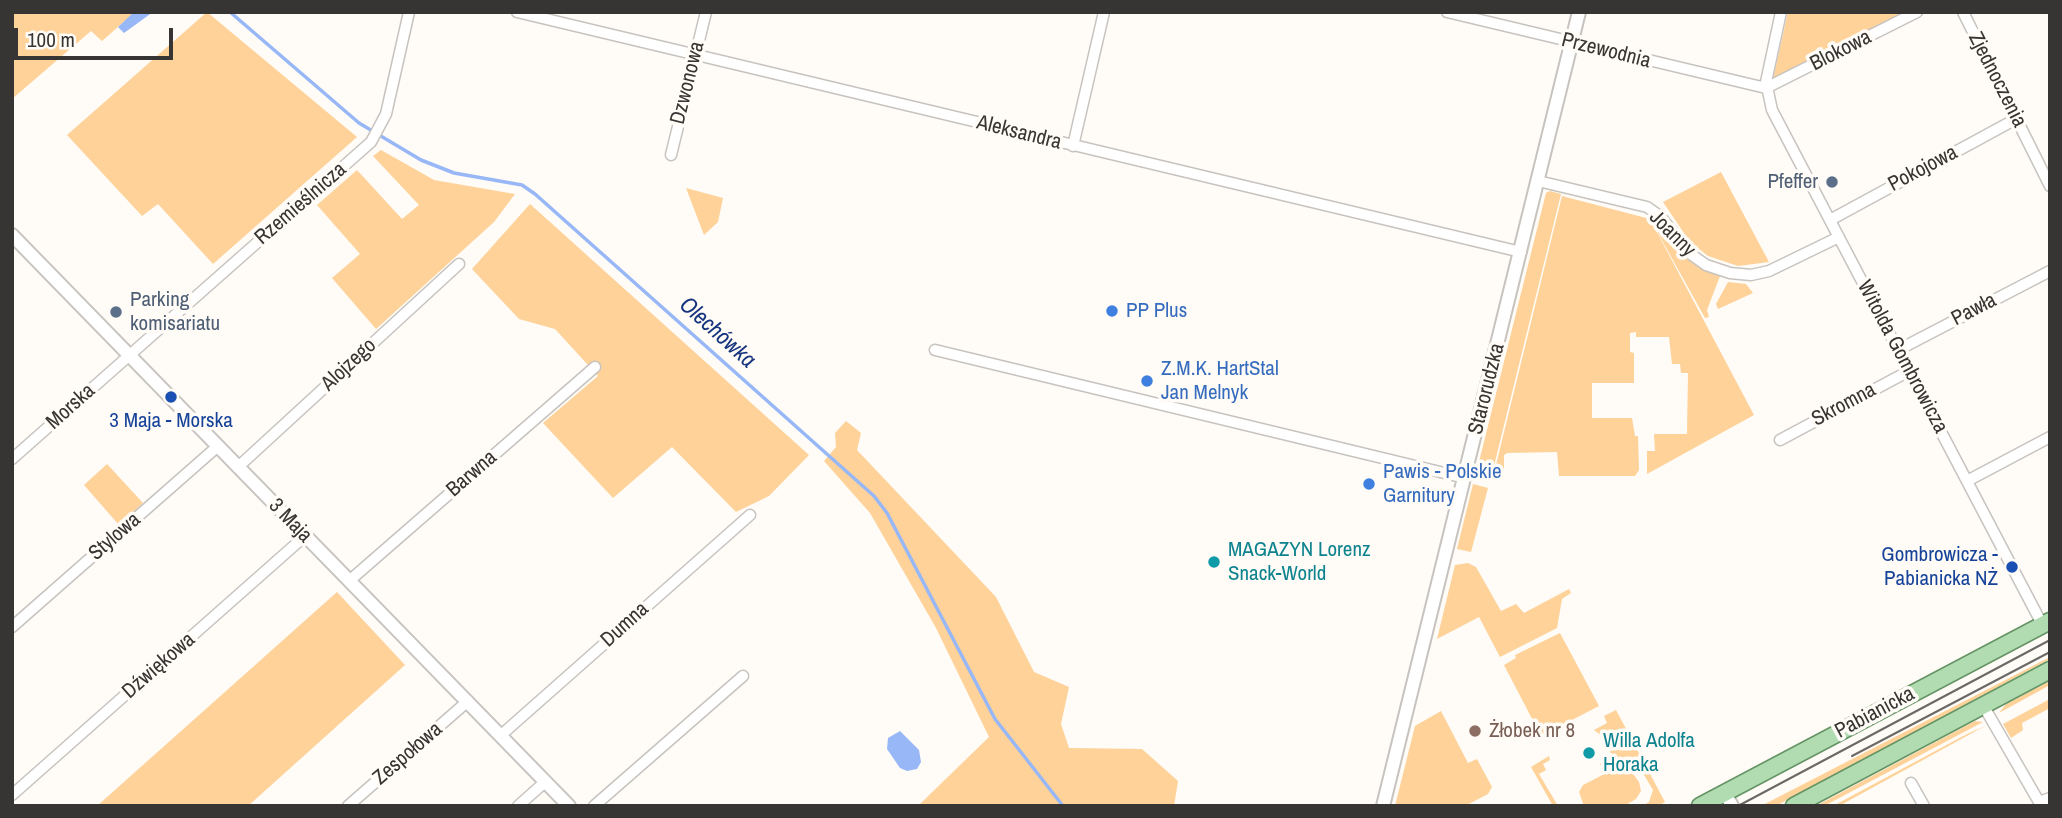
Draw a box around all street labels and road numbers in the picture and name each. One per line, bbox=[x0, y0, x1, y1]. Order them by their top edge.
street label: Blokowa bbox=[1806, 25, 1876, 77]
street label: Przewodnia bbox=[1559, 28, 1653, 74]
street label: Zjednoczenia bbox=[1962, 28, 2032, 132]
street label: Dzwonowa bbox=[666, 39, 710, 127]
street label: Aleksandra bbox=[974, 110, 1064, 156]
street label: Pokojowa bbox=[1884, 140, 1962, 198]
street label: Rzemieślnicza bbox=[250, 157, 352, 251]
street label: Joanny bbox=[1643, 205, 1701, 263]
street label: Witolda Gombrowicza bbox=[1851, 276, 1953, 438]
street label: Pawła bbox=[1947, 288, 2001, 332]
street label: Alojzego bbox=[316, 333, 382, 397]
street label: Starorudzka bbox=[1464, 341, 1510, 437]
street label: Skromna bbox=[1808, 378, 1880, 432]
street label: Morska bbox=[42, 379, 100, 435]
street label: Barwna bbox=[442, 445, 502, 503]
street label: 3 Maja bbox=[263, 494, 317, 548]
street label: Stylowa bbox=[84, 508, 146, 566]
street label: Dumna bbox=[596, 597, 654, 653]
street label: Dźwiękowa bbox=[118, 628, 200, 704]
street label: Pabianicka bbox=[1831, 682, 1919, 744]
street label: Zespołowa bbox=[368, 717, 448, 791]

